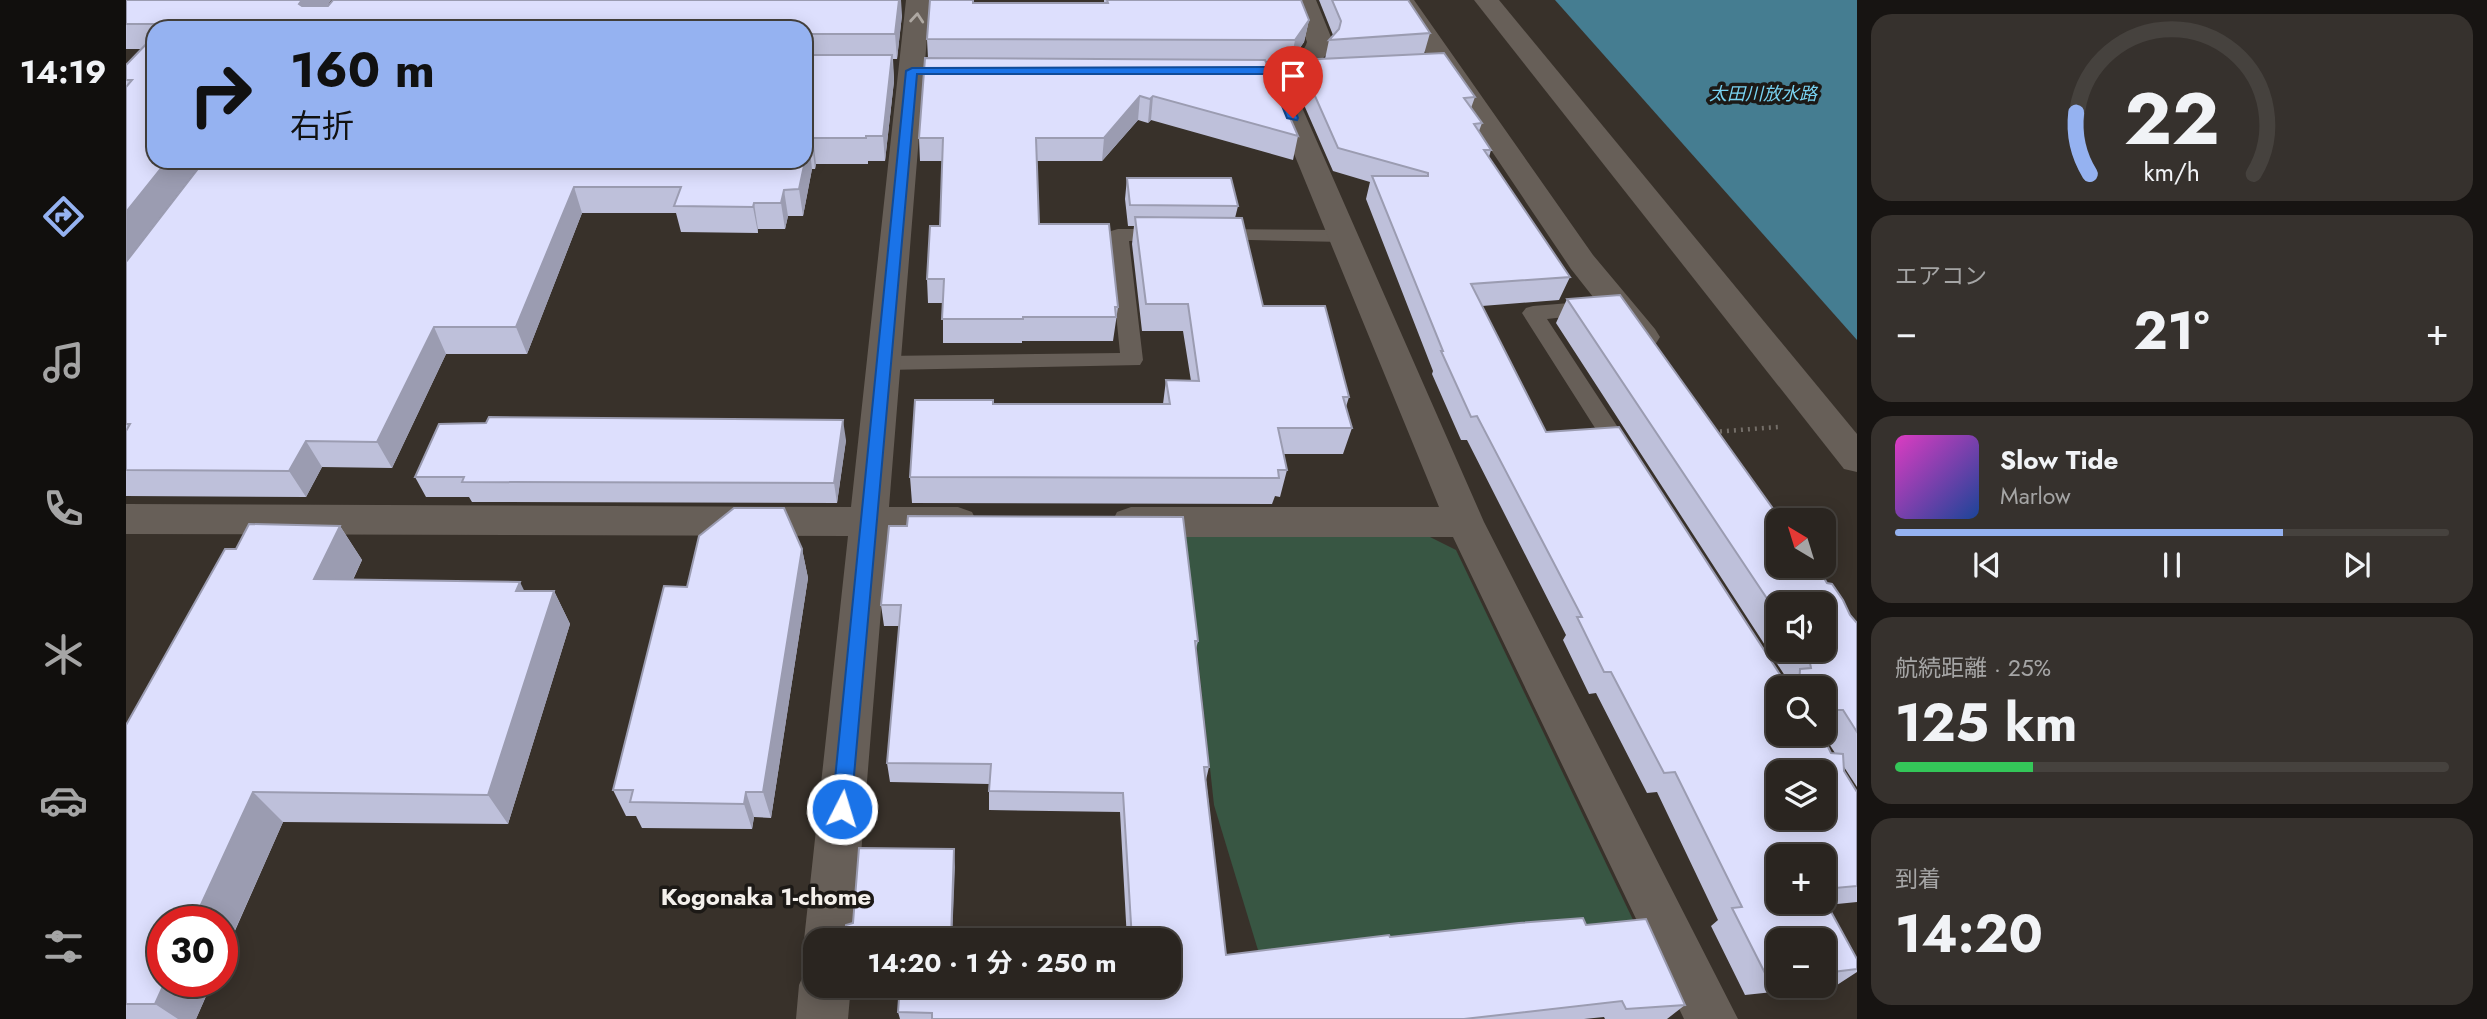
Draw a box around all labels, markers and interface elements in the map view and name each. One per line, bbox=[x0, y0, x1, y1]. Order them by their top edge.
one-way arrow bbox=[909, 12, 924, 23]
text: 160 m bbox=[290, 35, 435, 105]
pin bbox=[1263, 46, 1323, 118]
text: 14:19 bbox=[20, 49, 106, 95]
icon: right bbox=[175, 49, 266, 140]
icon: arrive bbox=[1274, 57, 1312, 95]
text: 22 bbox=[2124, 66, 2220, 171]
water label: 太田川放水路 bbox=[1709, 81, 1819, 107]
text: 右折 bbox=[290, 103, 354, 149]
text: km/h bbox=[2144, 153, 2200, 189]
icon: directions bbox=[39, 192, 88, 241]
text: エアコン bbox=[1895, 259, 1987, 293]
text: 21° bbox=[2134, 293, 2210, 369]
text: − bbox=[1895, 304, 1917, 359]
text: + bbox=[2426, 304, 2449, 359]
icon: music bbox=[39, 338, 88, 387]
text: Slow Tide bbox=[2000, 441, 2119, 479]
text: Marlow bbox=[2000, 479, 2071, 513]
icon: phone bbox=[39, 484, 88, 533]
north arrow bbox=[1766, 508, 1836, 578]
map controls bbox=[1766, 508, 1836, 998]
icon: previous bbox=[1968, 546, 2006, 584]
icon: pause bbox=[2153, 546, 2191, 584]
icon: next bbox=[2338, 546, 2376, 584]
button: sound bbox=[1766, 592, 1836, 662]
icon: climate bbox=[39, 630, 88, 679]
text: 航続距離 · 25% bbox=[1895, 651, 2051, 685]
button: search bbox=[1766, 676, 1836, 746]
text: 125 km bbox=[1895, 685, 2077, 761]
button: layers bbox=[1766, 760, 1836, 830]
position arrow bbox=[805, 772, 879, 846]
icon: car bbox=[39, 776, 88, 825]
button: + bbox=[1766, 844, 1836, 914]
text: 到着 bbox=[1895, 862, 1941, 896]
district label: Kogonaka 1-chome bbox=[661, 879, 871, 914]
text: 14:20 bbox=[1895, 896, 2043, 972]
speed limit sign: 30 bbox=[147, 906, 238, 997]
icon: filters bbox=[39, 922, 88, 971]
button: − bbox=[1766, 928, 1836, 998]
text: 14:20 · 1 分 · 250 m bbox=[867, 944, 1117, 982]

